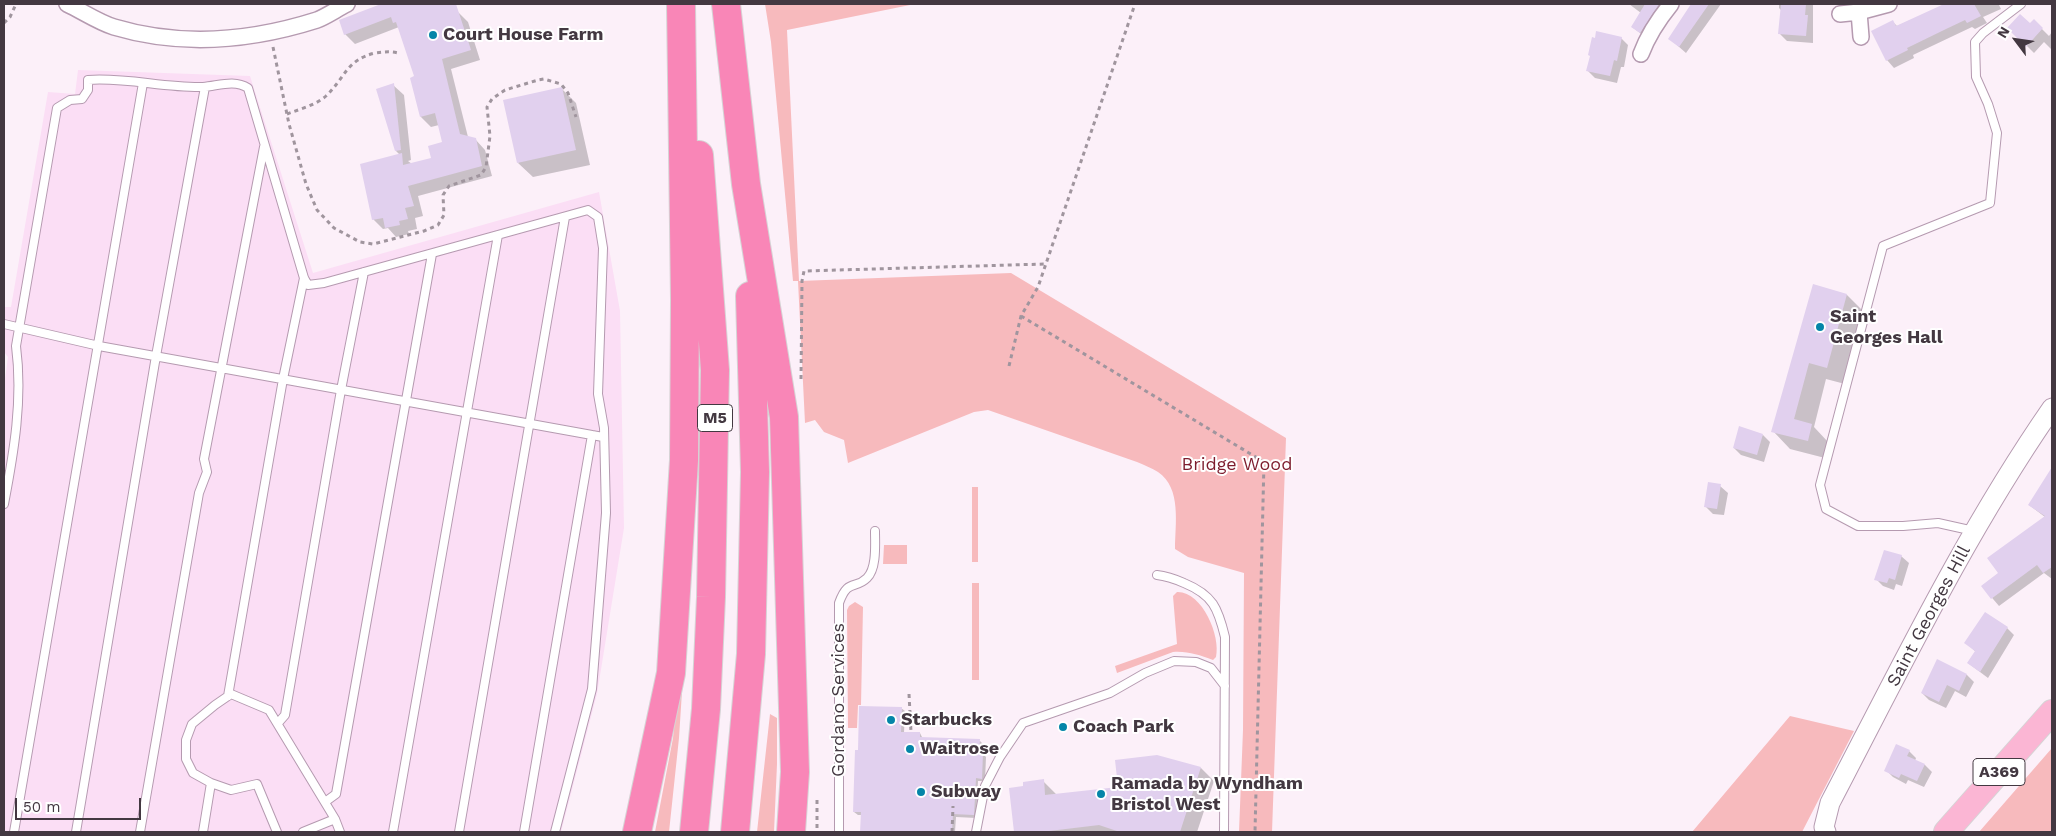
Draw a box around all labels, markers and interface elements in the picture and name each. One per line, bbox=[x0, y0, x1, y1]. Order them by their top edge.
north arrow bbox=[1991, 15, 2041, 65]
place label: Court House Farm bbox=[443, 24, 603, 46]
text: N bbox=[1994, 24, 2013, 41]
marker: Court House Farm bbox=[427, 29, 439, 41]
place label: Saint Georges Hall bbox=[1830, 306, 1943, 348]
marker: Saint Georges Hall bbox=[1814, 321, 1826, 333]
road number: M5 bbox=[698, 404, 732, 432]
park label: Bridge Wood bbox=[1182, 454, 1292, 476]
street label: Saint Georges Hill bbox=[1883, 542, 1975, 690]
street label: Gordano Services bbox=[828, 623, 850, 777]
place label: Starbucks bbox=[901, 709, 992, 731]
marker: Starbucks bbox=[885, 714, 897, 726]
place label: Coach Park bbox=[1073, 716, 1174, 738]
marker: Coach Park bbox=[1057, 721, 1069, 733]
place label: Waitrose bbox=[920, 738, 999, 760]
marker: Waitrose bbox=[904, 743, 916, 755]
road number: A369 bbox=[1973, 759, 2025, 786]
place label: Ramada by Wyndham Bristol West bbox=[1111, 773, 1303, 816]
place label: Subway bbox=[931, 781, 1001, 803]
marker: Subway bbox=[915, 786, 927, 798]
scale bar bbox=[18, 788, 144, 820]
marker: Ramada by Wyndham Bristol West bbox=[1095, 788, 1107, 800]
text: 50 m bbox=[23, 798, 60, 816]

